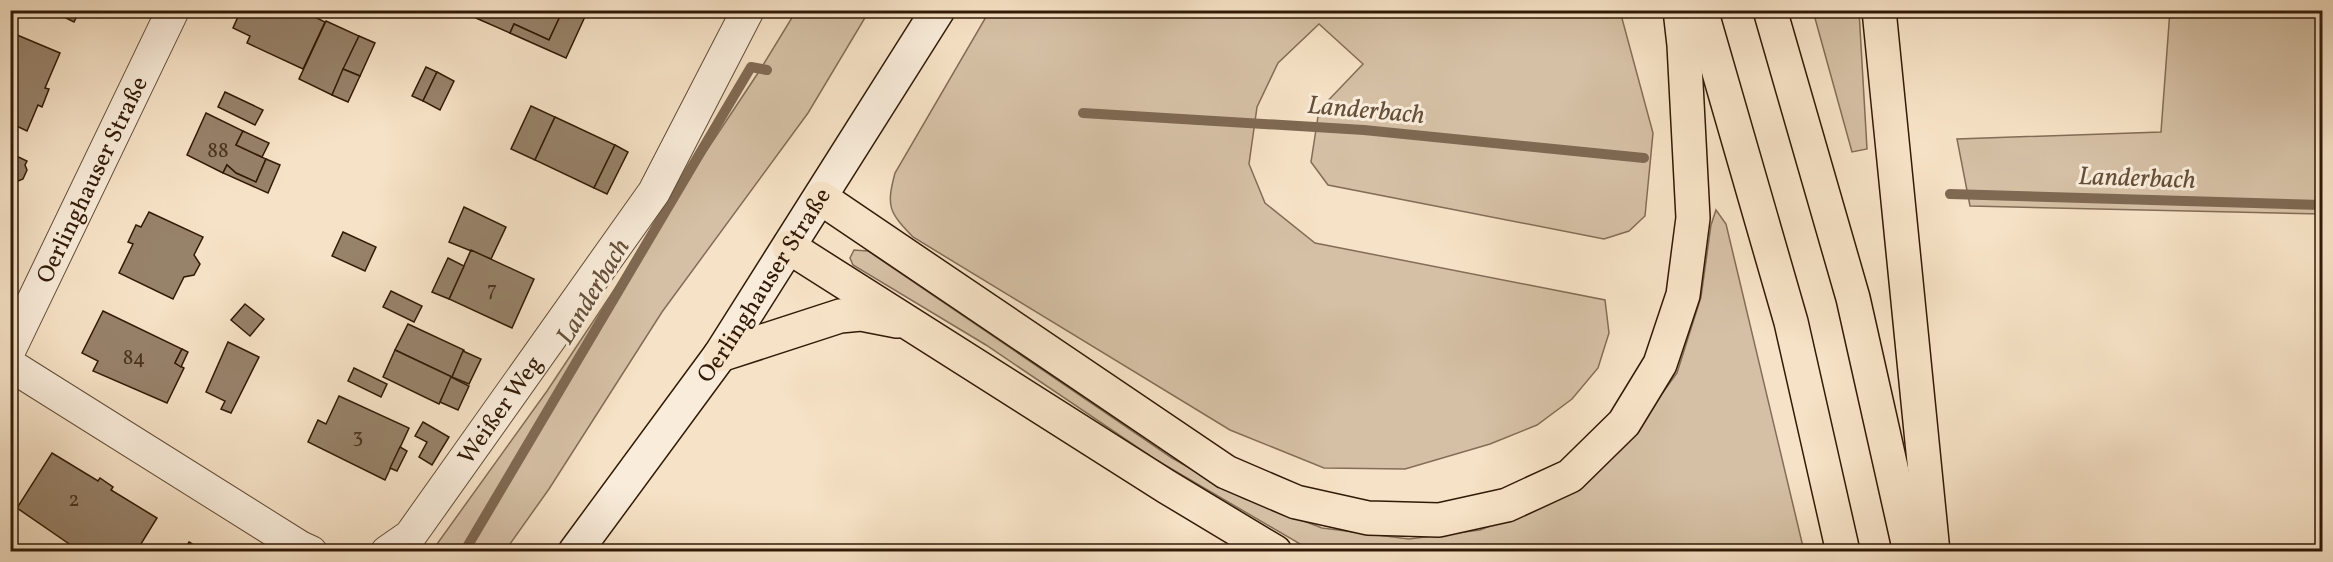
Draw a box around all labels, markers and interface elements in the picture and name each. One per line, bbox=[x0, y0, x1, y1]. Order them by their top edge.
street label: Oerlinghauser Straße bbox=[29, 71, 158, 290]
water label: Landerbach bbox=[1306, 88, 1426, 134]
house number: 88 bbox=[207, 137, 229, 166]
water label: Landerbach bbox=[2078, 159, 2196, 199]
street label: Oerlinghauser Straße bbox=[690, 182, 840, 391]
water label: Landerbach bbox=[548, 232, 639, 352]
house number: 7 bbox=[487, 276, 497, 305]
house number: 84 bbox=[123, 344, 145, 373]
street label: Weißer Weg bbox=[451, 349, 552, 472]
house number: 3 bbox=[353, 422, 363, 451]
house number: 2 bbox=[68, 486, 80, 515]

